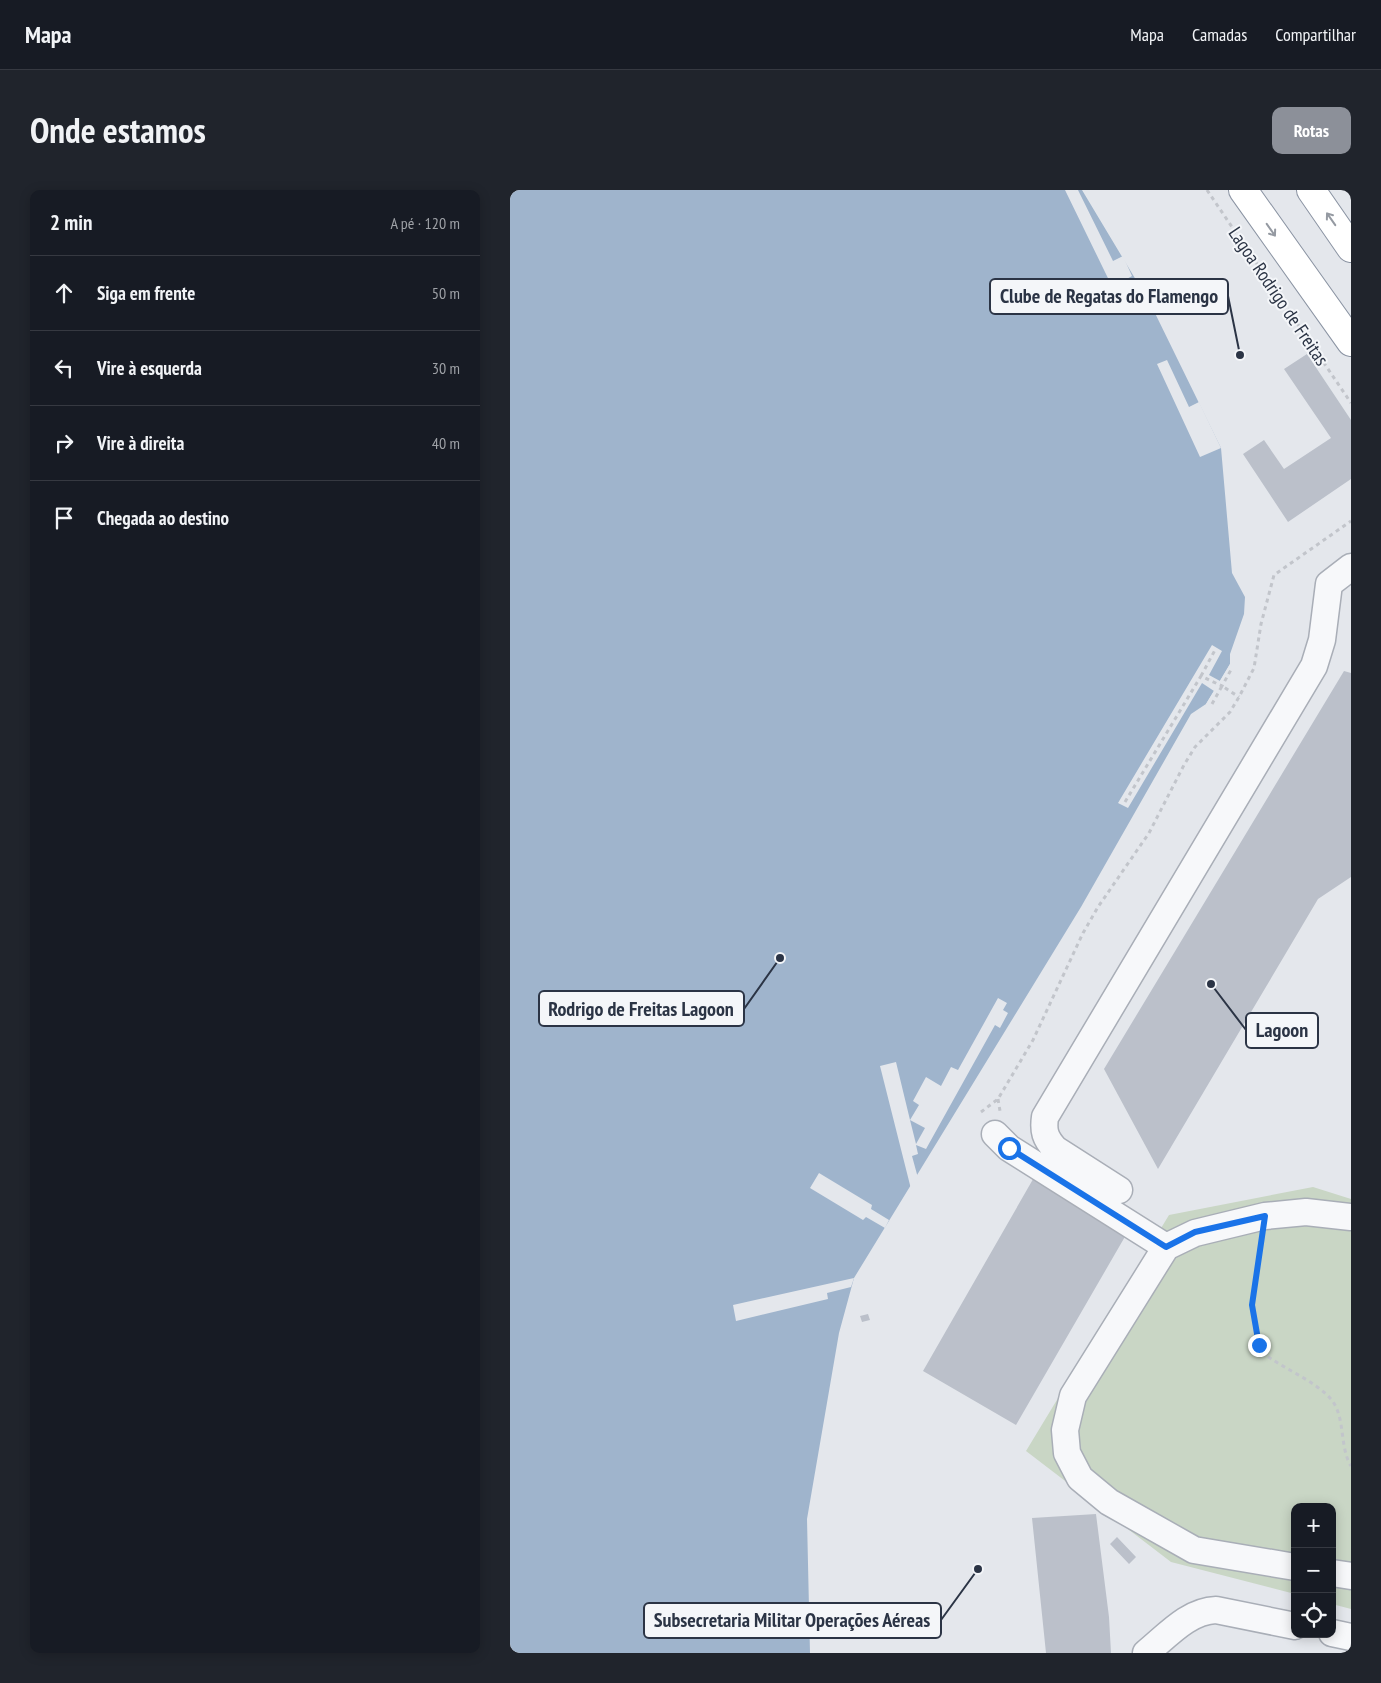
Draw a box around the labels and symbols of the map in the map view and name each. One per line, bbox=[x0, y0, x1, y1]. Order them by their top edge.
one-way arrow bbox=[1326, 212, 1336, 226]
street label: Lagoa Rodrigo de Freitas bbox=[1224, 222, 1334, 370]
one-way arrow bbox=[1266, 223, 1276, 237]
callout: Clube de Regatas do Flamengo bbox=[990, 279, 1228, 314]
text: Clube de Regatas do Flamengo bbox=[1000, 283, 1218, 309]
callout: Rodrigo de Freitas Lagoon bbox=[539, 991, 744, 1026]
text: Rodrigo de Freitas Lagoon bbox=[548, 996, 734, 1022]
callout: Lagoon bbox=[1246, 1013, 1318, 1048]
text: Lagoon bbox=[1256, 1017, 1308, 1043]
route start bbox=[998, 1137, 1021, 1160]
route end bbox=[1248, 1334, 1271, 1357]
callout: Subsecretaria Militar Operações Aéreas bbox=[644, 1603, 941, 1638]
text: Subsecretaria Militar Operações Aéreas bbox=[654, 1607, 930, 1633]

